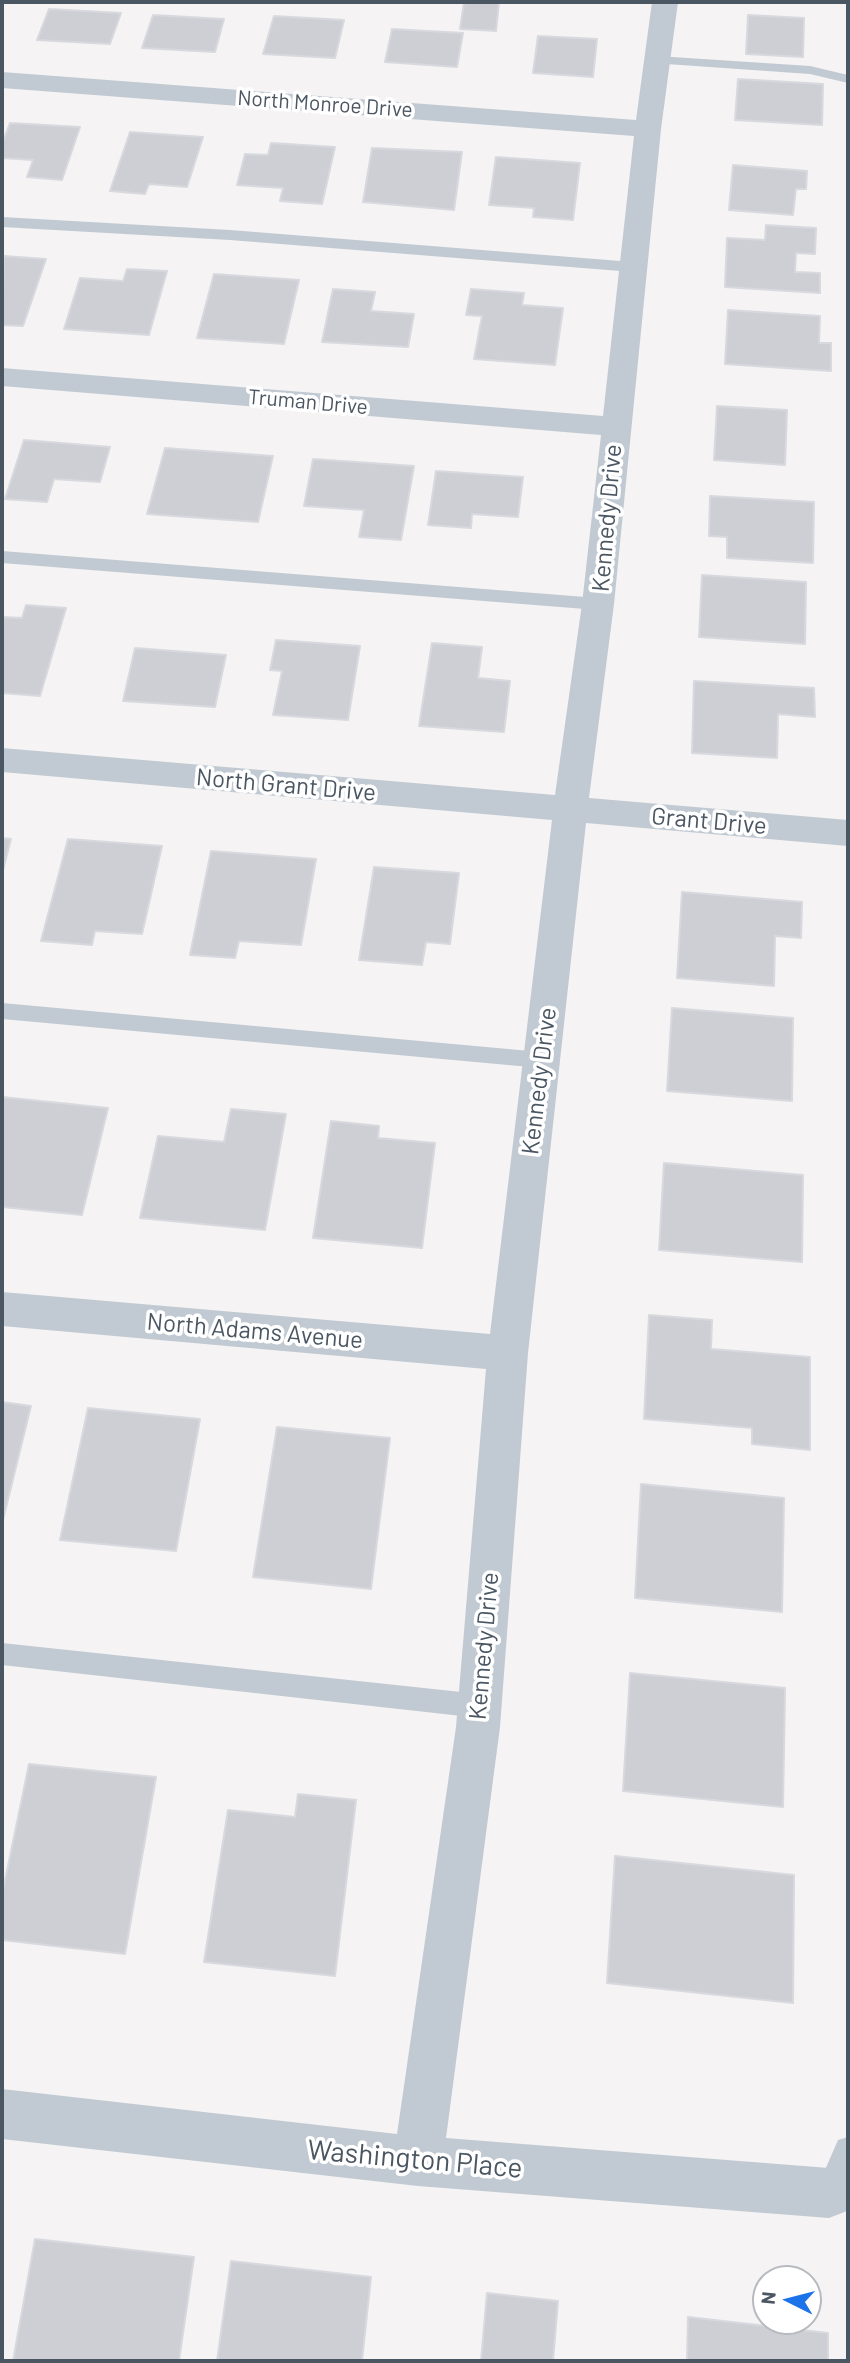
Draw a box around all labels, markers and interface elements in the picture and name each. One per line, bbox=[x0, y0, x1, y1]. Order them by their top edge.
street label: North Monroe Drive bbox=[236, 85, 414, 123]
street label: Truman Drive bbox=[247, 384, 369, 420]
street label: Kennedy Drive bbox=[586, 443, 628, 593]
street label: North Grant Drive bbox=[195, 763, 377, 807]
street label: Grant Drive bbox=[650, 802, 768, 840]
street label: Kennedy Drive bbox=[516, 1006, 562, 1156]
street label: North Adams Avenue bbox=[146, 1307, 364, 1355]
street label: Kennedy Drive bbox=[463, 1571, 505, 1721]
street label: Washington Place bbox=[306, 2133, 524, 2185]
north arrow bbox=[752, 2265, 822, 2335]
text: N bbox=[756, 2290, 780, 2305]

